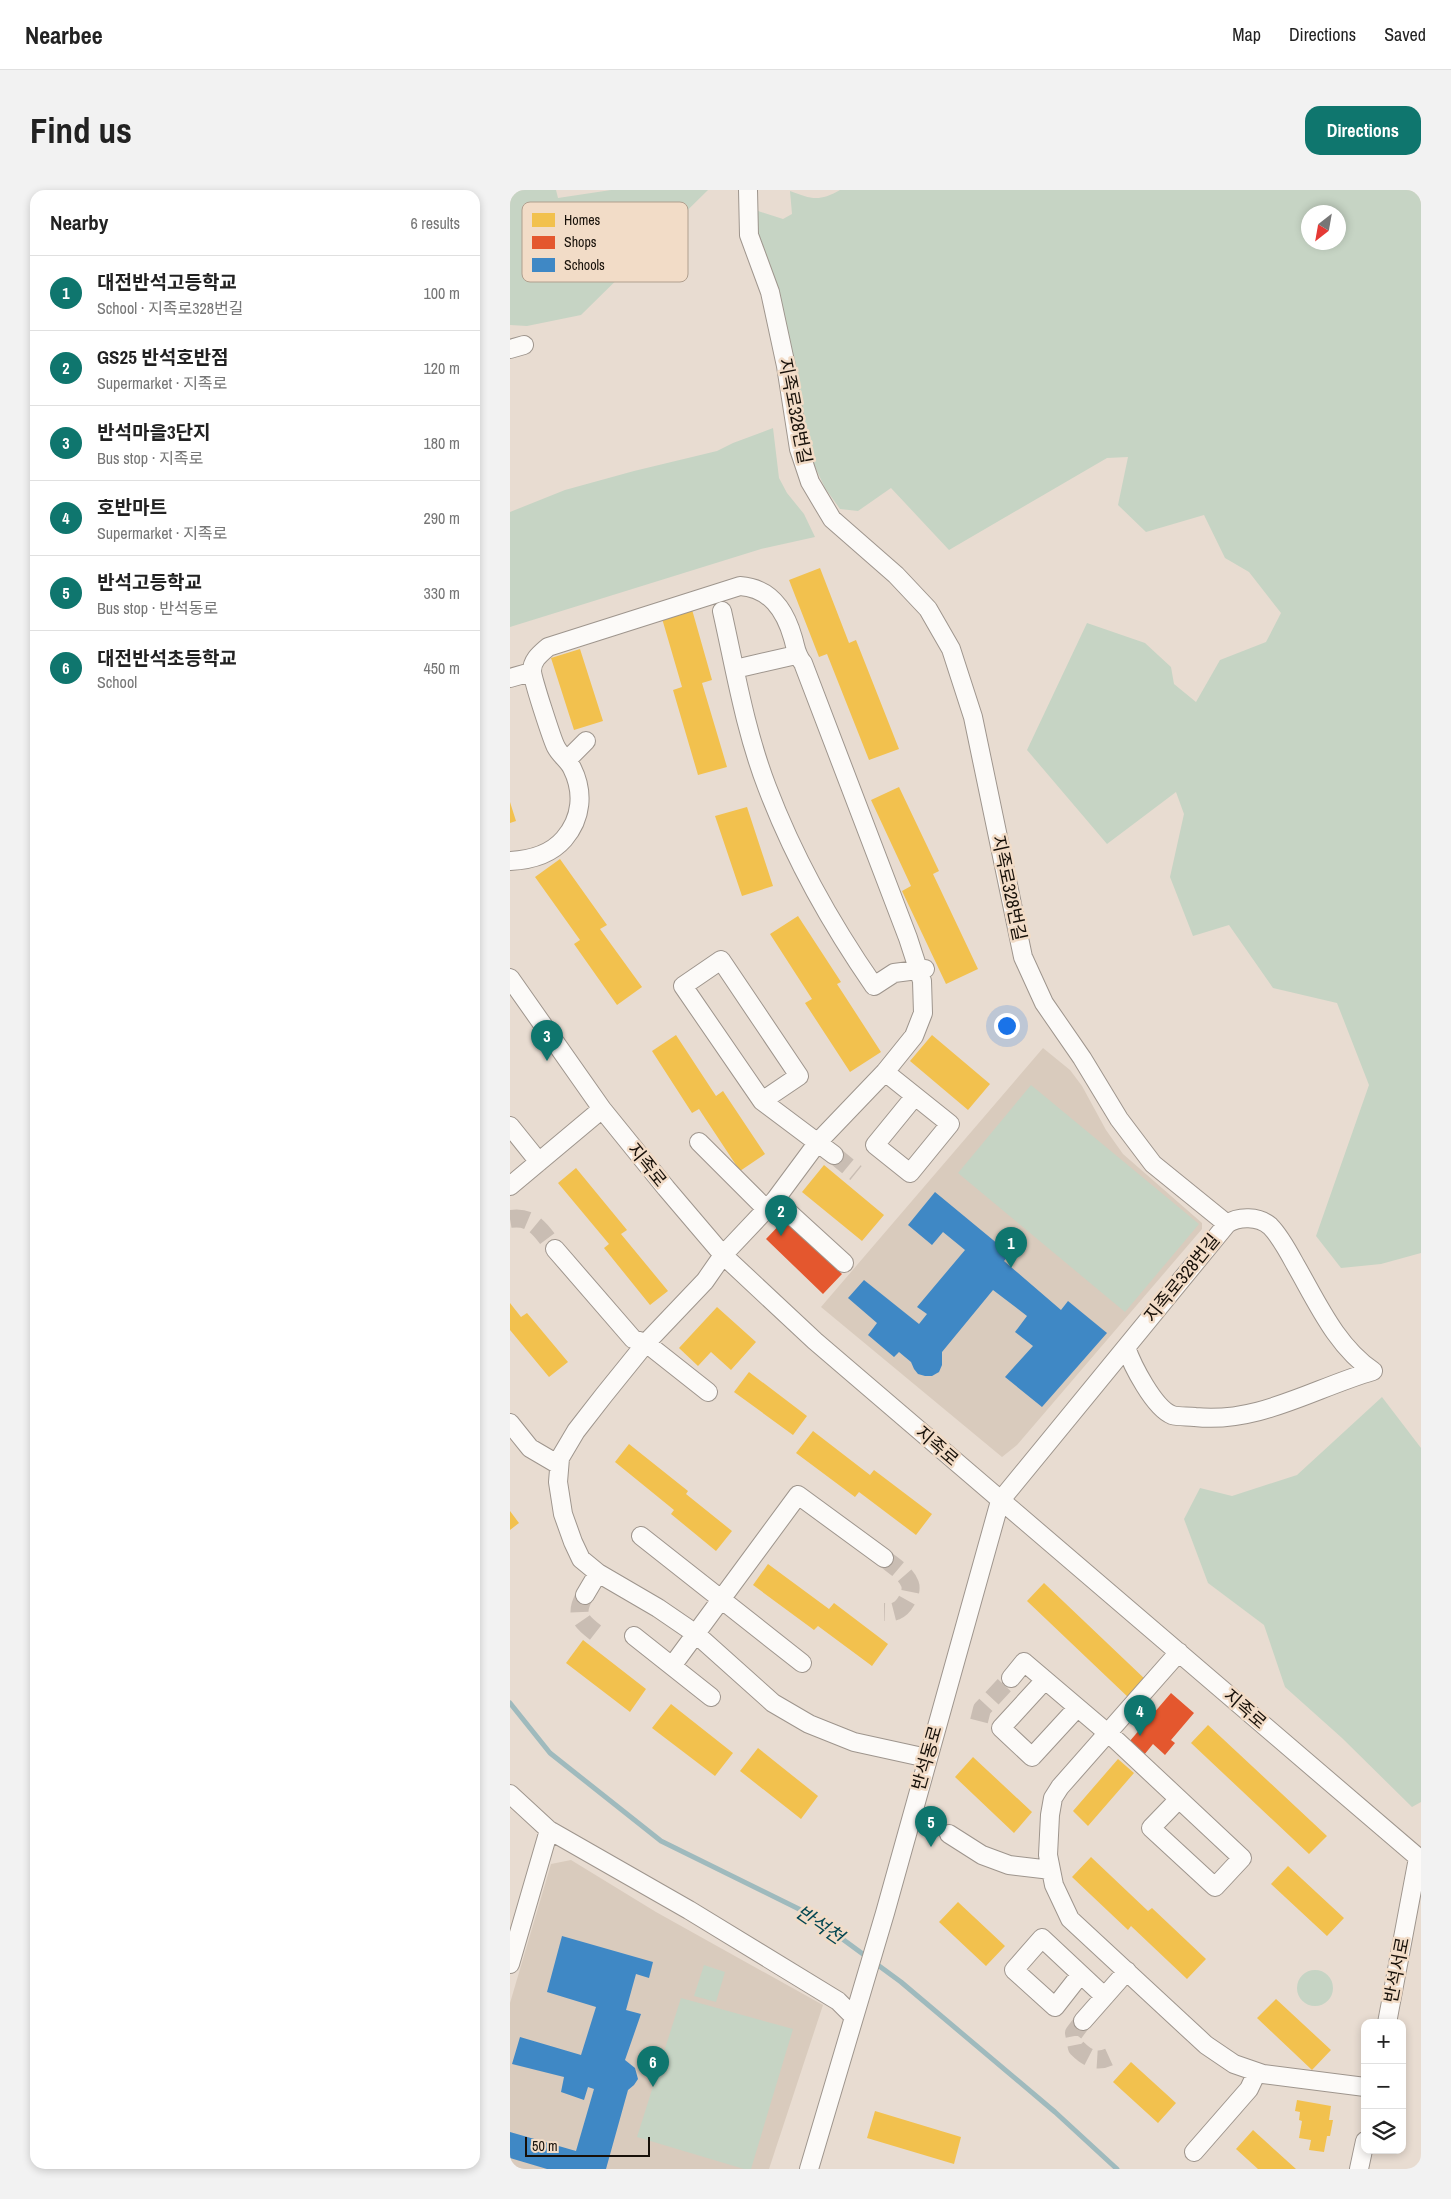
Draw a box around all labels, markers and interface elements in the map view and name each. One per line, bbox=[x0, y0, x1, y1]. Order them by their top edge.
text: Nearbee bbox=[25, 19, 103, 51]
text: Map bbox=[1232, 22, 1261, 47]
text: Directions bbox=[1289, 22, 1356, 47]
text: Saved bbox=[1384, 22, 1426, 47]
button: Directions bbox=[1305, 106, 1421, 155]
text: Find us bbox=[30, 107, 132, 154]
legend bbox=[522, 202, 688, 282]
north arrow bbox=[1301, 205, 1346, 250]
text: Nearby bbox=[50, 208, 108, 237]
text: Homes bbox=[564, 211, 601, 229]
text: 6 results bbox=[410, 212, 460, 234]
text: Shops bbox=[564, 233, 597, 251]
text: Schools bbox=[564, 256, 605, 274]
text: 대전반석고등학교 bbox=[97, 269, 237, 295]
text: 1 bbox=[62, 282, 70, 304]
text: 100 m bbox=[424, 282, 460, 304]
text: School · 지족로328번길 bbox=[97, 297, 244, 319]
text: GS25 반석호반점 bbox=[97, 344, 229, 370]
street label: 지족로328번길 bbox=[773, 356, 818, 466]
text: 2 bbox=[62, 357, 70, 379]
text: 120 m bbox=[424, 357, 460, 379]
text: Supermarket · 지족로 bbox=[97, 372, 227, 394]
text: 반석마을3단지 bbox=[97, 419, 211, 445]
text: 3 bbox=[62, 432, 70, 454]
text: 180 m bbox=[424, 432, 460, 454]
text: Bus stop · 지족로 bbox=[97, 447, 203, 469]
text: 호반마트 bbox=[97, 494, 167, 520]
text: 4 bbox=[62, 507, 70, 529]
text: 290 m bbox=[424, 507, 460, 529]
text: Supermarket · 지족로 bbox=[97, 522, 227, 544]
text: 반석고등학교 bbox=[97, 569, 202, 595]
text: 5 bbox=[62, 582, 70, 604]
text: 330 m bbox=[424, 582, 460, 604]
text: Bus stop · 반석동로 bbox=[97, 597, 218, 619]
text: 대전반석초등학교 bbox=[97, 645, 237, 671]
text: 6 bbox=[62, 657, 70, 679]
text: 450 m bbox=[424, 657, 460, 679]
text: School bbox=[97, 671, 137, 693]
street label: 지족로328번길 bbox=[986, 833, 1033, 943]
your location bbox=[994, 1013, 1020, 1039]
pin: 3 bbox=[531, 1020, 563, 1061]
street label: 지족로 bbox=[622, 1138, 673, 1192]
pin: 2 bbox=[765, 1195, 797, 1236]
pin: 1 bbox=[995, 1227, 1027, 1268]
street label: 지족로328번길 bbox=[1138, 1228, 1225, 1327]
street label: 지족로 bbox=[910, 1420, 964, 1471]
street label: 지족로 bbox=[1218, 1683, 1272, 1734]
pin: 4 bbox=[1124, 1695, 1156, 1736]
street label: 반석동로 bbox=[905, 1723, 948, 1793]
pin: 5 bbox=[915, 1806, 947, 1847]
water label: 반석천 bbox=[791, 1899, 850, 1950]
street label: 반석서로 bbox=[1378, 1935, 1415, 2005]
map controls bbox=[1361, 2019, 1406, 2154]
button: + bbox=[1361, 2019, 1406, 2064]
pin: 6 bbox=[637, 2046, 669, 2087]
button: − bbox=[1361, 2064, 1406, 2109]
button: layers bbox=[1361, 2109, 1406, 2154]
scale bar bbox=[525, 2134, 650, 2157]
text: 50 m bbox=[532, 2137, 558, 2155]

